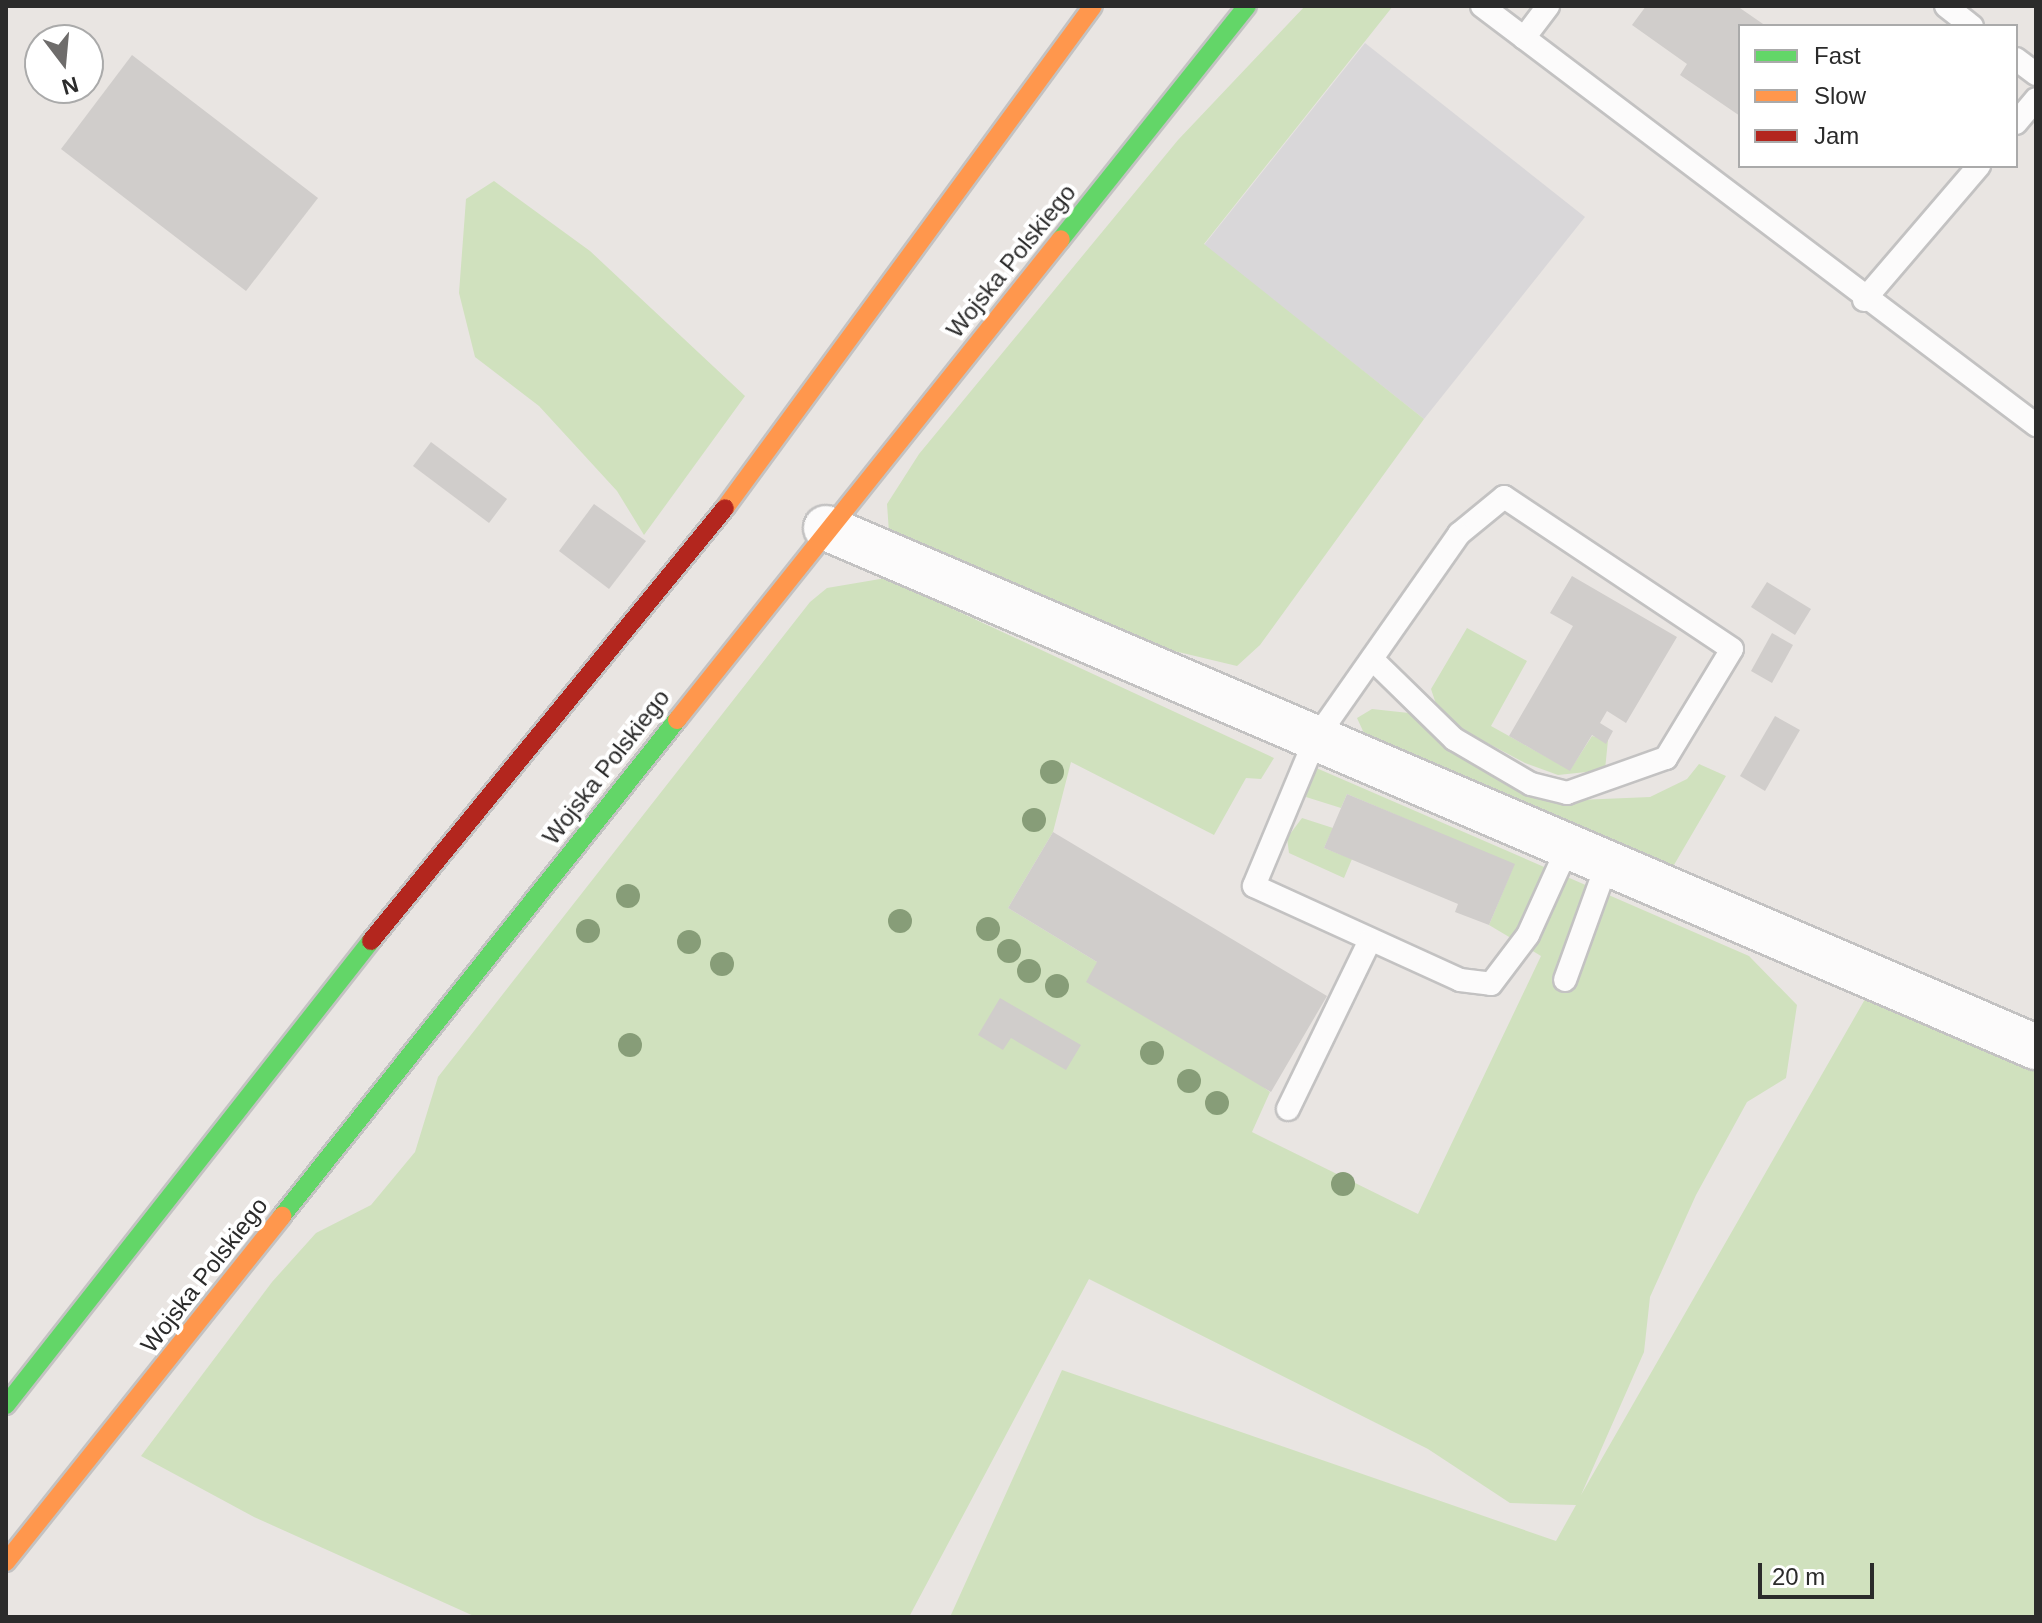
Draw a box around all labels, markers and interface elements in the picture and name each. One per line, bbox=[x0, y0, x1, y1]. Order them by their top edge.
north arrow bbox=[24, 24, 104, 104]
legend bbox=[1738, 24, 2018, 168]
text: Fast bbox=[1814, 42, 1861, 69]
text: N bbox=[59, 71, 81, 100]
text: Slow bbox=[1814, 82, 1866, 109]
text: Jam bbox=[1814, 122, 1859, 149]
street label: Wojska Polskiego bbox=[940, 179, 1082, 343]
street label: Wojska Polskiego bbox=[536, 684, 676, 850]
street label: Wojska Polskiego bbox=[134, 1192, 274, 1358]
scale bar bbox=[1762, 1547, 1878, 1597]
text: 20 m bbox=[1772, 1563, 1825, 1590]

